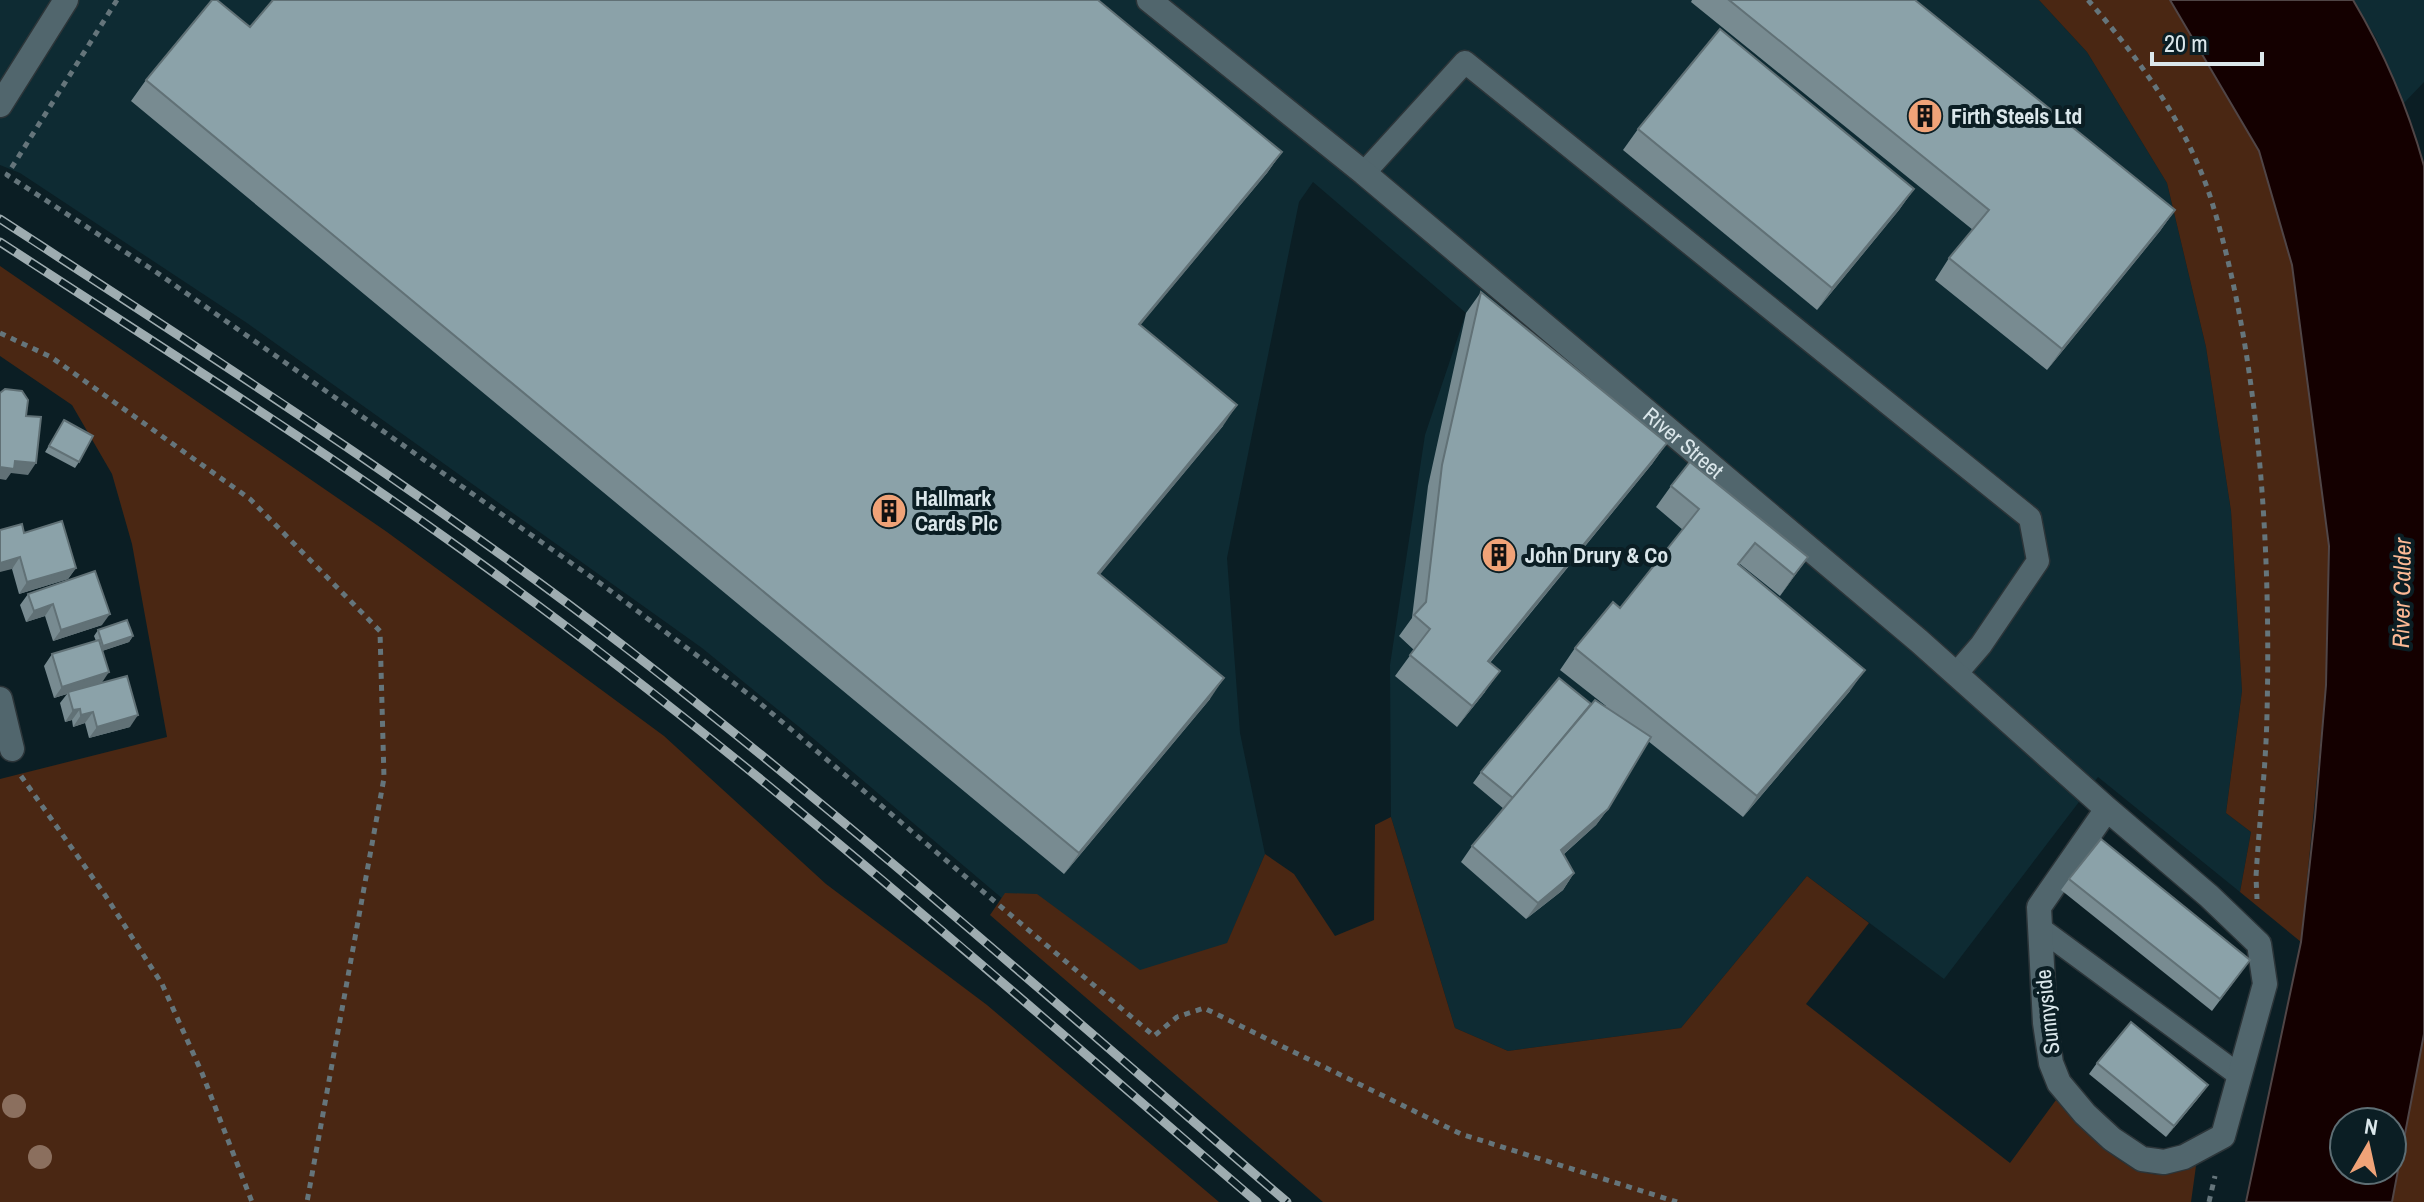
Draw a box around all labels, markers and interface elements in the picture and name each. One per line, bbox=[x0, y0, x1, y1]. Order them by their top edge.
scale bar bbox=[2152, 16, 2262, 66]
text: 20 m bbox=[2164, 27, 2208, 59]
building icon: Firth Steels Ltd bbox=[1906, 97, 1944, 135]
place label: Firth Steels Ltd bbox=[1951, 101, 2082, 131]
street label: River Street bbox=[1637, 400, 1730, 485]
place label: Hallmark Cards Plc bbox=[915, 483, 998, 538]
building icon: Hallmark Cards Plc bbox=[870, 492, 908, 530]
building icon: John Drury & Co bbox=[1480, 536, 1518, 574]
water label: River Calder bbox=[2384, 536, 2418, 648]
place label: John Drury & Co bbox=[1525, 540, 1668, 570]
street label: Sunnyside bbox=[2028, 968, 2066, 1056]
north arrow bbox=[2328, 1106, 2408, 1186]
text: N bbox=[2362, 1110, 2380, 1142]

